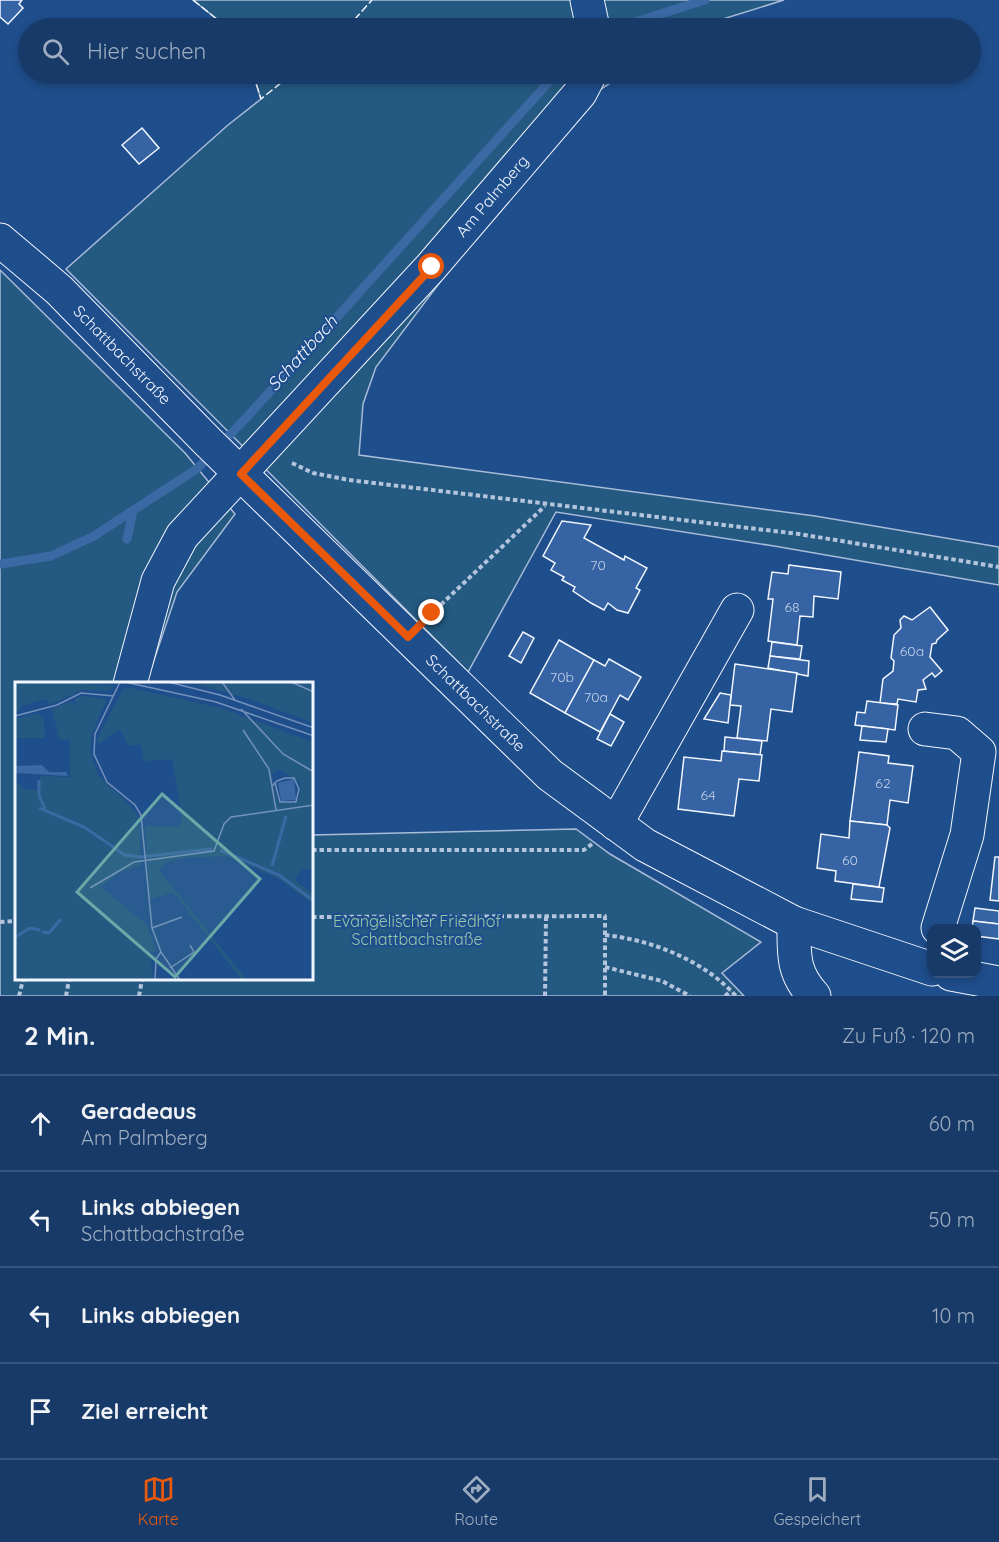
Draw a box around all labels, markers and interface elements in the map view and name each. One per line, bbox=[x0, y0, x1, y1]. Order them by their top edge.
search box bbox=[18, 18, 981, 84]
icon: search bbox=[39, 35, 72, 68]
text: Hier suchen bbox=[87, 37, 206, 65]
street label: Am Palmberg bbox=[451, 151, 533, 241]
route start bbox=[418, 253, 444, 279]
street label: Schattbachstraße bbox=[69, 301, 176, 409]
water label: Schattbach bbox=[262, 310, 343, 396]
house number: 70 bbox=[590, 556, 606, 574]
house number: 68 bbox=[784, 598, 800, 616]
route end bbox=[418, 599, 444, 625]
house number: 60a bbox=[900, 642, 924, 660]
street label: Schattbachstraße bbox=[422, 650, 530, 756]
house number: 70b bbox=[550, 668, 574, 686]
inset map bbox=[15, 682, 314, 981]
house number: 70a bbox=[584, 688, 608, 706]
house number: 62 bbox=[875, 774, 891, 792]
house number: 64 bbox=[700, 786, 716, 804]
house number: 60 bbox=[842, 851, 858, 869]
park label: Evangelischer Friedhof Schattbachstraße bbox=[333, 911, 501, 949]
map controls bbox=[927, 924, 981, 978]
button: layers bbox=[927, 924, 981, 978]
text: 2 Min. bbox=[24, 1019, 95, 1052]
text: Zu Fuß · 120 m bbox=[842, 1023, 975, 1048]
text: Geradeaus bbox=[81, 1097, 196, 1125]
icon: ahead bbox=[24, 1107, 57, 1140]
text: 60 m bbox=[929, 1111, 975, 1136]
text: Am Palmberg bbox=[81, 1125, 208, 1150]
text: Links abbiegen bbox=[81, 1193, 240, 1221]
icon: left bbox=[24, 1203, 57, 1236]
text: 50 m bbox=[929, 1207, 975, 1232]
text: Schattbachstraße bbox=[81, 1221, 245, 1246]
icon: left bbox=[24, 1299, 57, 1332]
text: Links abbiegen bbox=[81, 1301, 240, 1329]
text: 10 m bbox=[932, 1303, 975, 1328]
icon: arrive bbox=[24, 1395, 57, 1428]
text: Ziel erreicht bbox=[81, 1397, 209, 1425]
tab: Karte bbox=[138, 1473, 179, 1529]
tab: Route bbox=[454, 1473, 498, 1529]
tab: Gespeichert bbox=[773, 1473, 861, 1529]

